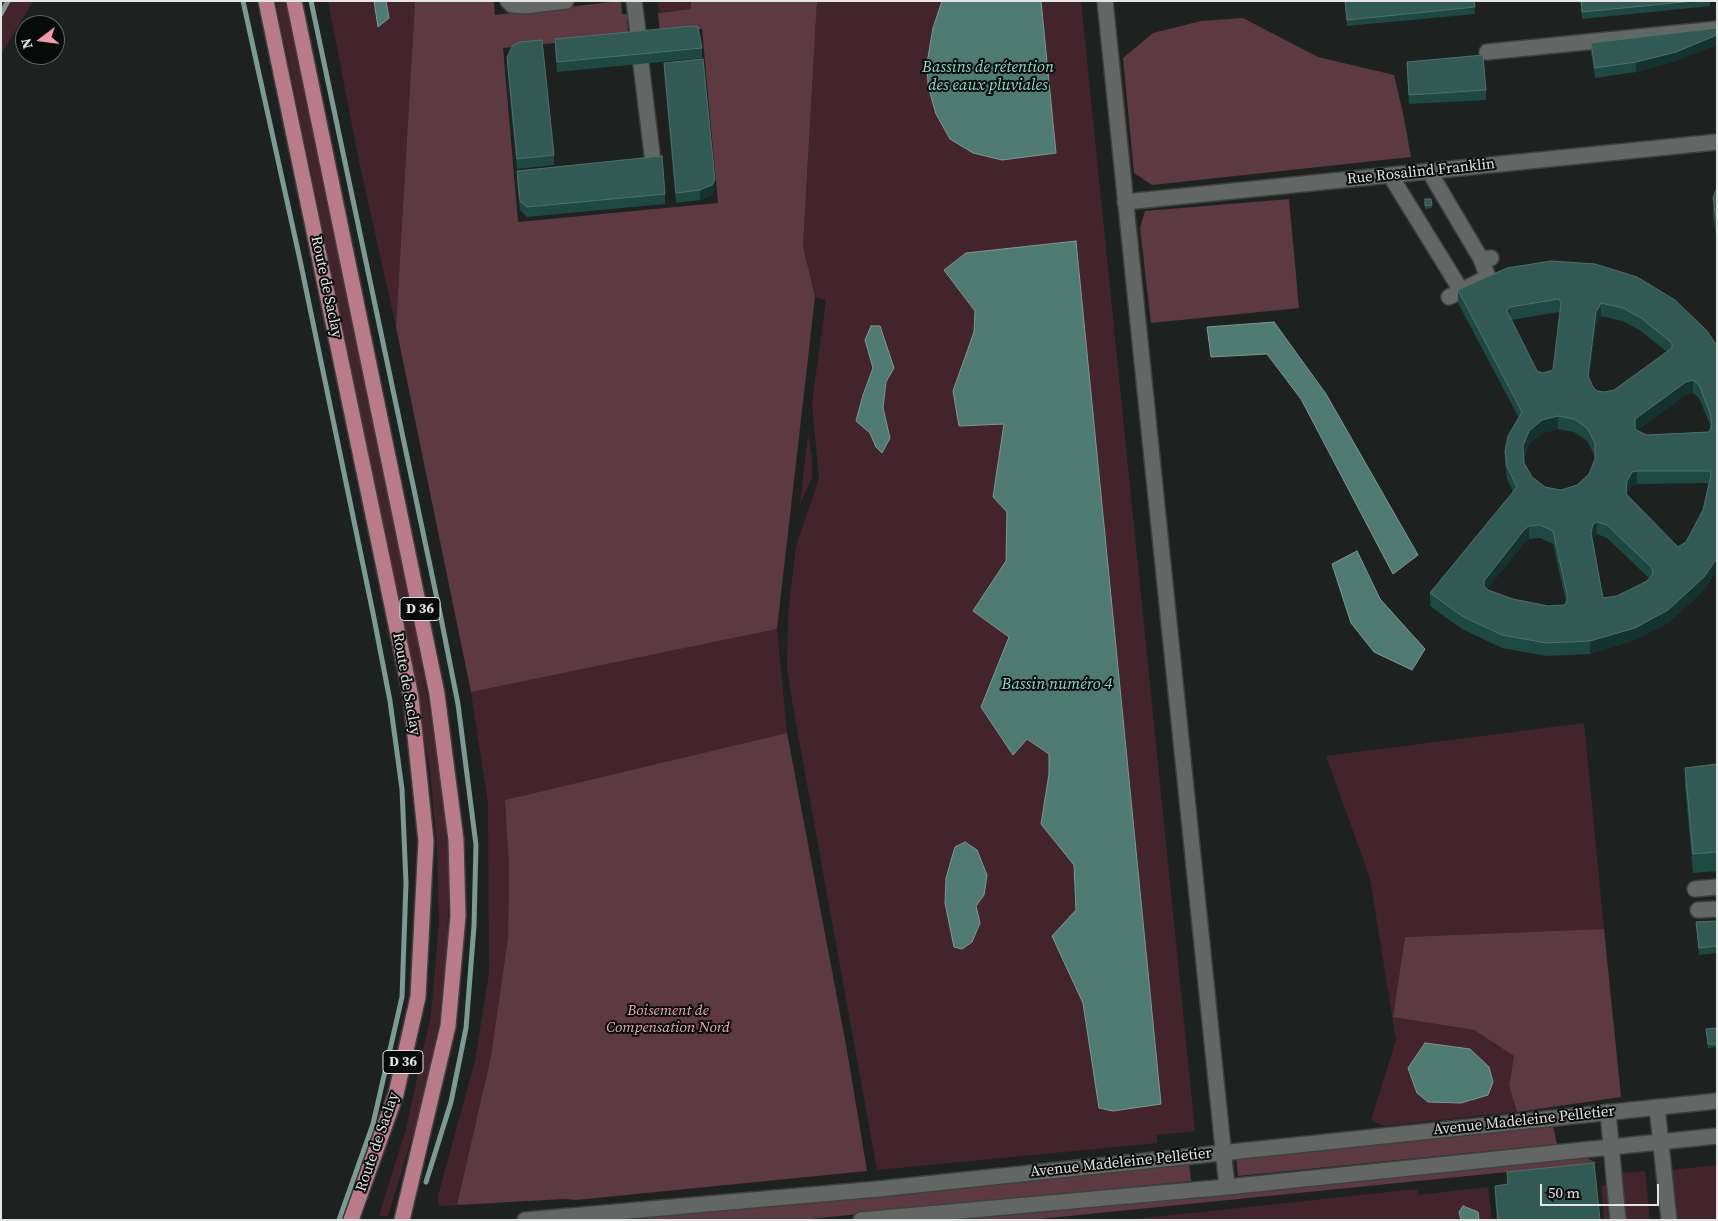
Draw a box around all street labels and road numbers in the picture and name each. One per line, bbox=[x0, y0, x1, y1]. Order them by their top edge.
street label: Rue Rosalind Franklin bbox=[1346, 155, 1496, 189]
street label: Route de Saclay bbox=[306, 234, 346, 340]
road number: D 36 bbox=[400, 598, 440, 620]
street label: Route de Saclay bbox=[388, 631, 424, 737]
road number: D 36 bbox=[383, 1050, 423, 1074]
street label: Route de Saclay bbox=[353, 1090, 403, 1194]
street label: Avenue Madeleine Pelletier bbox=[1432, 1103, 1616, 1139]
street label: Avenue Madeleine Pelletier bbox=[1029, 1145, 1213, 1181]

